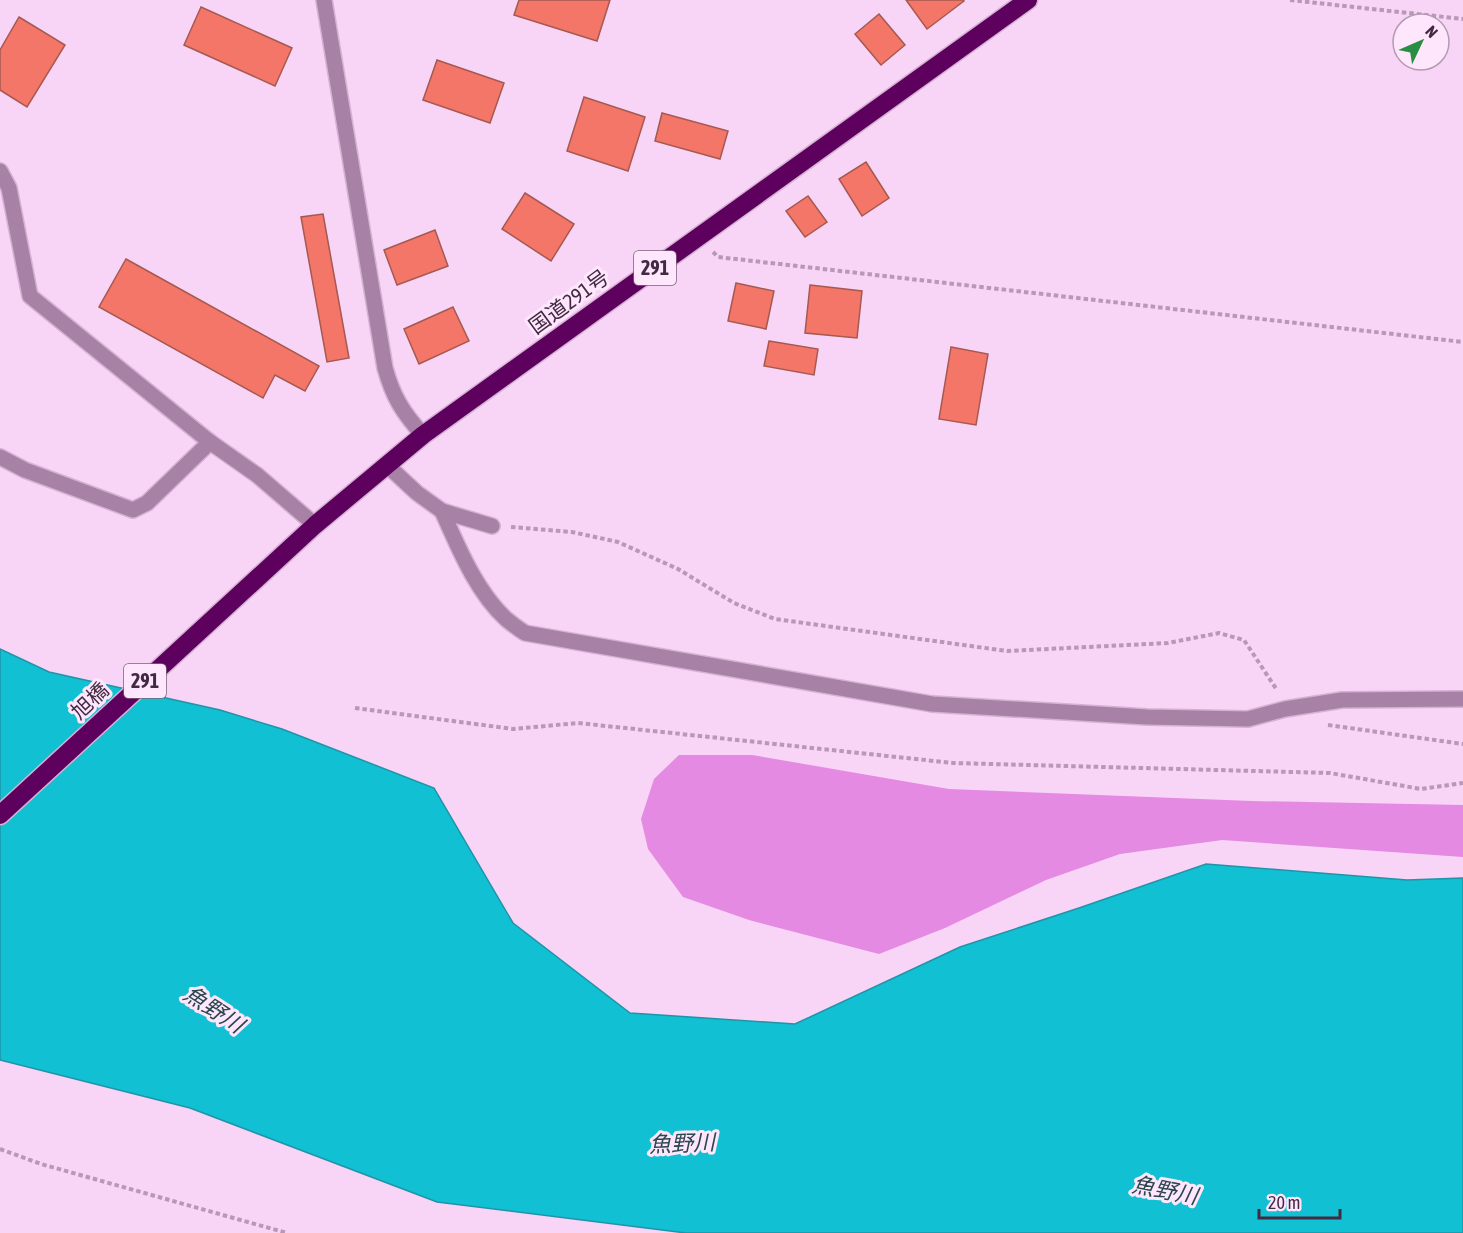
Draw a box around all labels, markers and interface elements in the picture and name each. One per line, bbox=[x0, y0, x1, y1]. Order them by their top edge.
north arrow bbox=[1391, 12, 1451, 72]
text: N bbox=[1422, 22, 1442, 41]
road number: 291 bbox=[634, 251, 676, 285]
street label: 国道291号 bbox=[524, 264, 613, 338]
road number: 291 bbox=[124, 664, 166, 698]
street label: 旭橋 bbox=[66, 677, 113, 723]
water label: 魚野川 bbox=[179, 980, 250, 1039]
water label: 魚野川 bbox=[649, 1129, 717, 1157]
water label: 魚野川 bbox=[1130, 1171, 1202, 1209]
scale bar bbox=[1259, 1182, 1340, 1220]
text: 20 m bbox=[1268, 1192, 1300, 1213]

